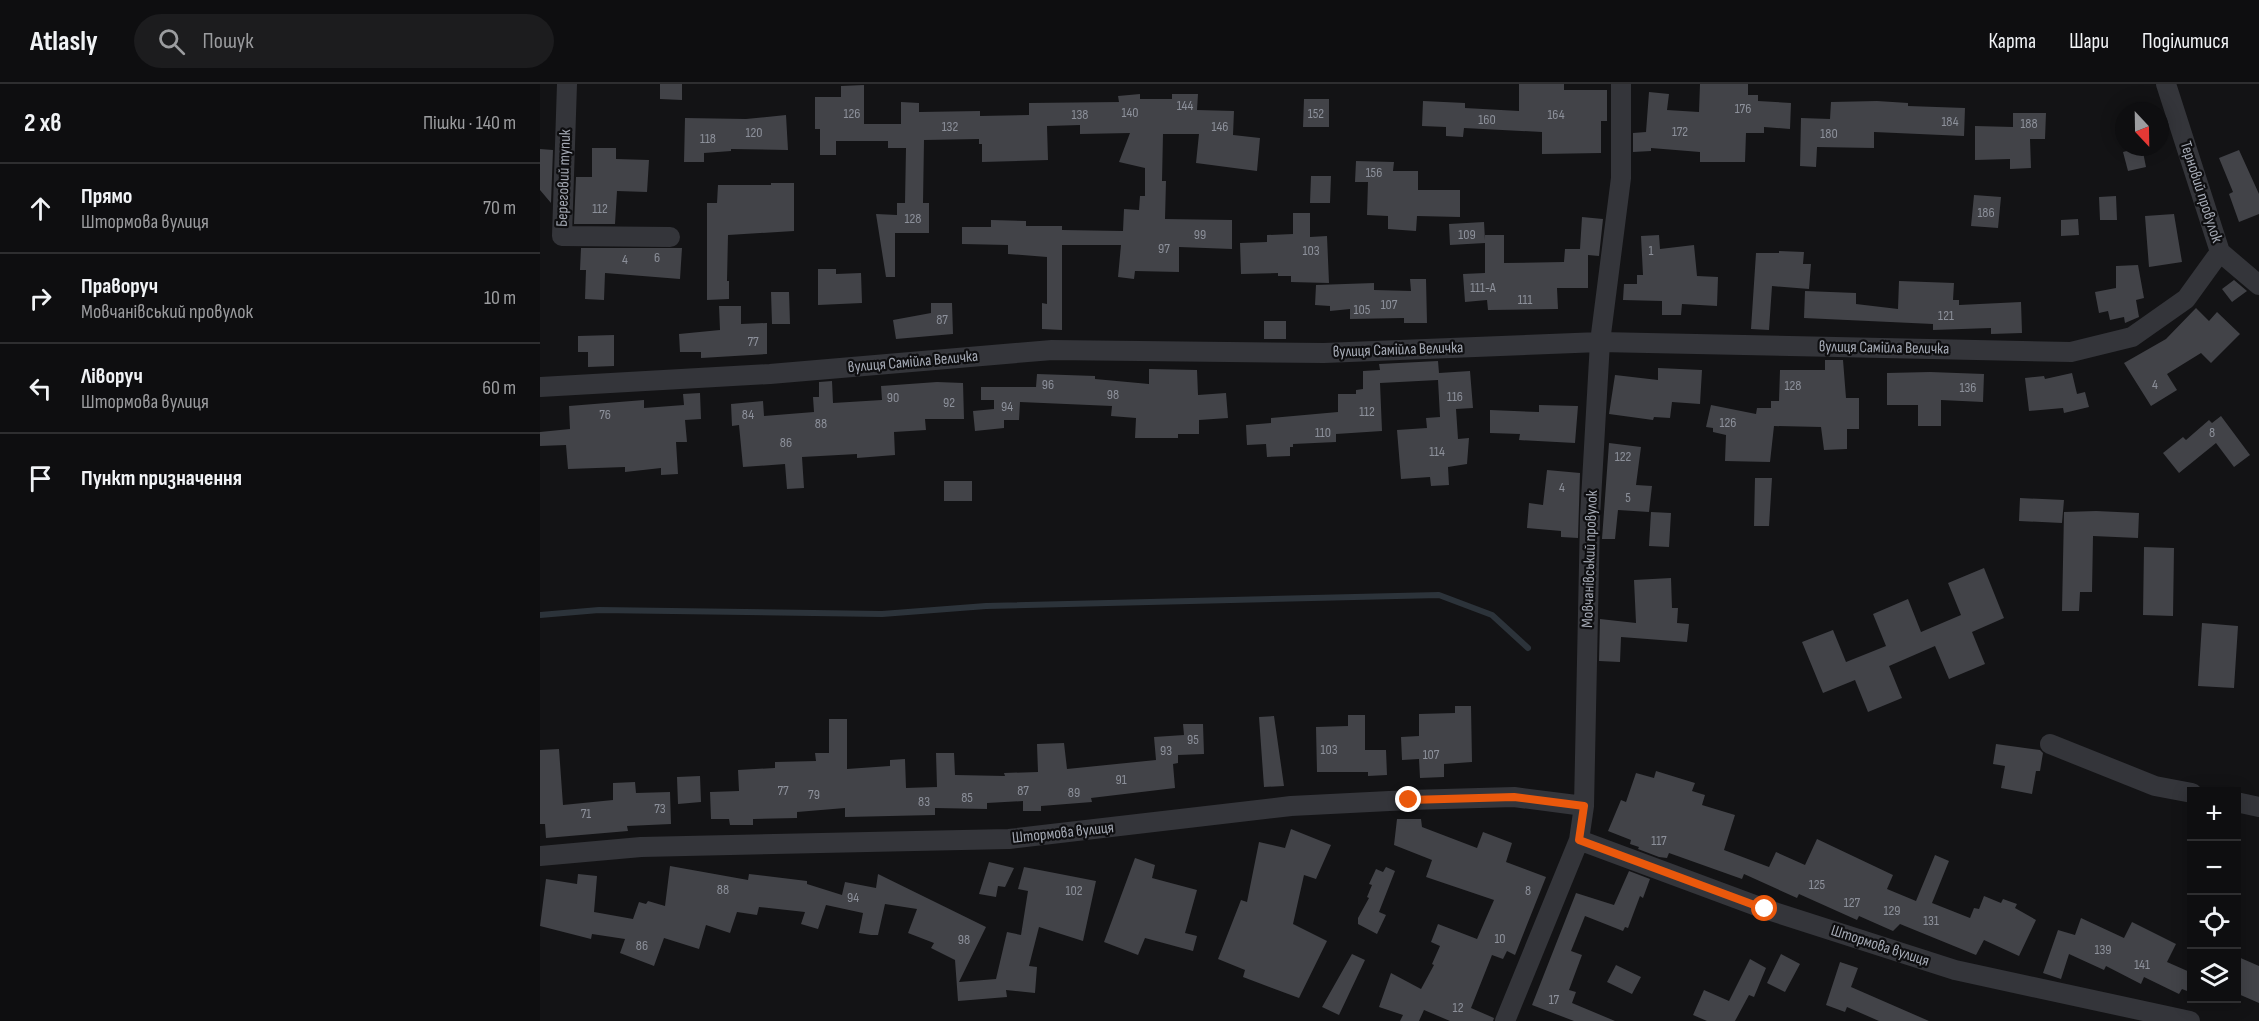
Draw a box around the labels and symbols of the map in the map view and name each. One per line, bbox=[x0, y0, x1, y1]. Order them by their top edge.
house number: 144 bbox=[1177, 97, 1193, 114]
house number: 176 bbox=[1735, 100, 1751, 117]
north arrow bbox=[2115, 102, 2169, 156]
house number: 140 bbox=[1122, 104, 1139, 121]
house number: 126 bbox=[844, 105, 860, 122]
house number: 152 bbox=[1308, 105, 1324, 122]
house number: 138 bbox=[1072, 106, 1088, 123]
house number: 164 bbox=[1547, 106, 1565, 123]
house number: 160 bbox=[1478, 111, 1496, 128]
house number: 184 bbox=[1941, 113, 1959, 130]
house number: 188 bbox=[2020, 115, 2038, 132]
house number: 132 bbox=[942, 118, 958, 135]
house number: 146 bbox=[1212, 118, 1228, 135]
house number: 172 bbox=[1672, 123, 1688, 140]
house number: 120 bbox=[745, 124, 763, 141]
house number: 180 bbox=[1820, 125, 1838, 142]
street label: Береговий тупик bbox=[553, 128, 575, 227]
house number: 118 bbox=[700, 130, 716, 147]
street label: Терновий провулок bbox=[2176, 139, 2227, 246]
house number: 156 bbox=[1366, 164, 1382, 181]
house number: 112 bbox=[592, 200, 608, 217]
house number: 186 bbox=[1977, 204, 1995, 221]
house number: 128 bbox=[905, 210, 921, 227]
house number: 99 bbox=[1194, 226, 1206, 243]
house number: 109 bbox=[1458, 226, 1476, 243]
house number: 97 bbox=[1158, 240, 1170, 257]
house number: 103 bbox=[1302, 242, 1320, 259]
house number: 1 bbox=[1649, 242, 1654, 259]
house number: 6 bbox=[654, 249, 660, 266]
house number: 4 bbox=[622, 251, 628, 268]
house number: 111-А bbox=[1470, 279, 1497, 296]
house number: 111 bbox=[1518, 291, 1532, 308]
house number: 107 bbox=[1381, 296, 1398, 313]
house number: 105 bbox=[1354, 301, 1371, 318]
house number: 121 bbox=[1938, 307, 1954, 324]
house number: 87 bbox=[936, 311, 948, 328]
house number: 77 bbox=[747, 333, 759, 350]
street label: вулиця Самійла Величка bbox=[1819, 337, 1949, 359]
street label: вулиця Самійла Величка bbox=[1332, 338, 1464, 362]
street label: вулиця Самійла Величка bbox=[847, 347, 979, 377]
house number: 96 bbox=[1042, 376, 1054, 393]
house number: 4 bbox=[2152, 376, 2158, 393]
house number: 128 bbox=[1785, 377, 1801, 394]
house number: 136 bbox=[1960, 379, 1976, 396]
house number: 98 bbox=[1107, 386, 1119, 403]
house number: 116 bbox=[1447, 388, 1463, 405]
house number: 90 bbox=[887, 389, 899, 406]
house number: 92 bbox=[943, 394, 955, 411]
house number: 94 bbox=[1001, 398, 1013, 415]
house number: 112 bbox=[1359, 403, 1375, 420]
house number: 76 bbox=[599, 406, 611, 423]
house number: 84 bbox=[742, 406, 754, 423]
house number: 126 bbox=[1720, 414, 1736, 431]
house number: 88 bbox=[815, 415, 827, 432]
house number: 110 bbox=[1315, 424, 1331, 441]
house number: 8 bbox=[2209, 424, 2215, 441]
house number: 86 bbox=[780, 434, 792, 451]
house number: 114 bbox=[1429, 443, 1445, 460]
house number: 122 bbox=[1615, 448, 1632, 465]
house number: 4 bbox=[1559, 479, 1565, 496]
street label: Мовчанівський провулок bbox=[1578, 489, 1602, 628]
house number: 5 bbox=[1625, 489, 1631, 506]
house number: 95 bbox=[1187, 731, 1199, 748]
house number: 103 bbox=[1320, 741, 1338, 758]
house number: 93 bbox=[1160, 742, 1172, 759]
house number: 107 bbox=[1423, 746, 1440, 763]
house number: 91 bbox=[1115, 771, 1127, 788]
house number: 77 bbox=[777, 782, 789, 799]
house number: 87 bbox=[1017, 782, 1029, 799]
house number: 89 bbox=[1068, 784, 1080, 801]
house number: 79 bbox=[808, 786, 820, 803]
route end bbox=[1395, 786, 1421, 812]
house number: 85 bbox=[961, 789, 973, 806]
house number: 83 bbox=[918, 793, 930, 810]
house number: 73 bbox=[654, 800, 666, 817]
house number: 71 bbox=[581, 805, 591, 822]
street label: Штормова вулиця bbox=[1011, 818, 1115, 848]
house number: 117 bbox=[1651, 832, 1667, 849]
house number: 125 bbox=[1809, 876, 1826, 893]
house number: 88 bbox=[717, 881, 729, 898]
house number: 102 bbox=[1066, 882, 1083, 899]
house number: 8 bbox=[1525, 882, 1531, 899]
house number: 94 bbox=[847, 889, 859, 906]
house number: 127 bbox=[1844, 894, 1861, 911]
route start bbox=[1751, 895, 1777, 921]
house number: 129 bbox=[1883, 902, 1901, 919]
house number: 131 bbox=[1923, 912, 1939, 929]
street label: Штормова вулиця bbox=[1828, 921, 1932, 971]
house number: 10 bbox=[1494, 930, 1506, 947]
house number: 98 bbox=[958, 931, 970, 948]
house number: 86 bbox=[636, 937, 648, 954]
house number: 139 bbox=[2095, 941, 2111, 958]
house number: 141 bbox=[2134, 956, 2150, 973]
house number: 17 bbox=[1549, 991, 1560, 1008]
house number: 12 bbox=[1453, 999, 1464, 1016]

